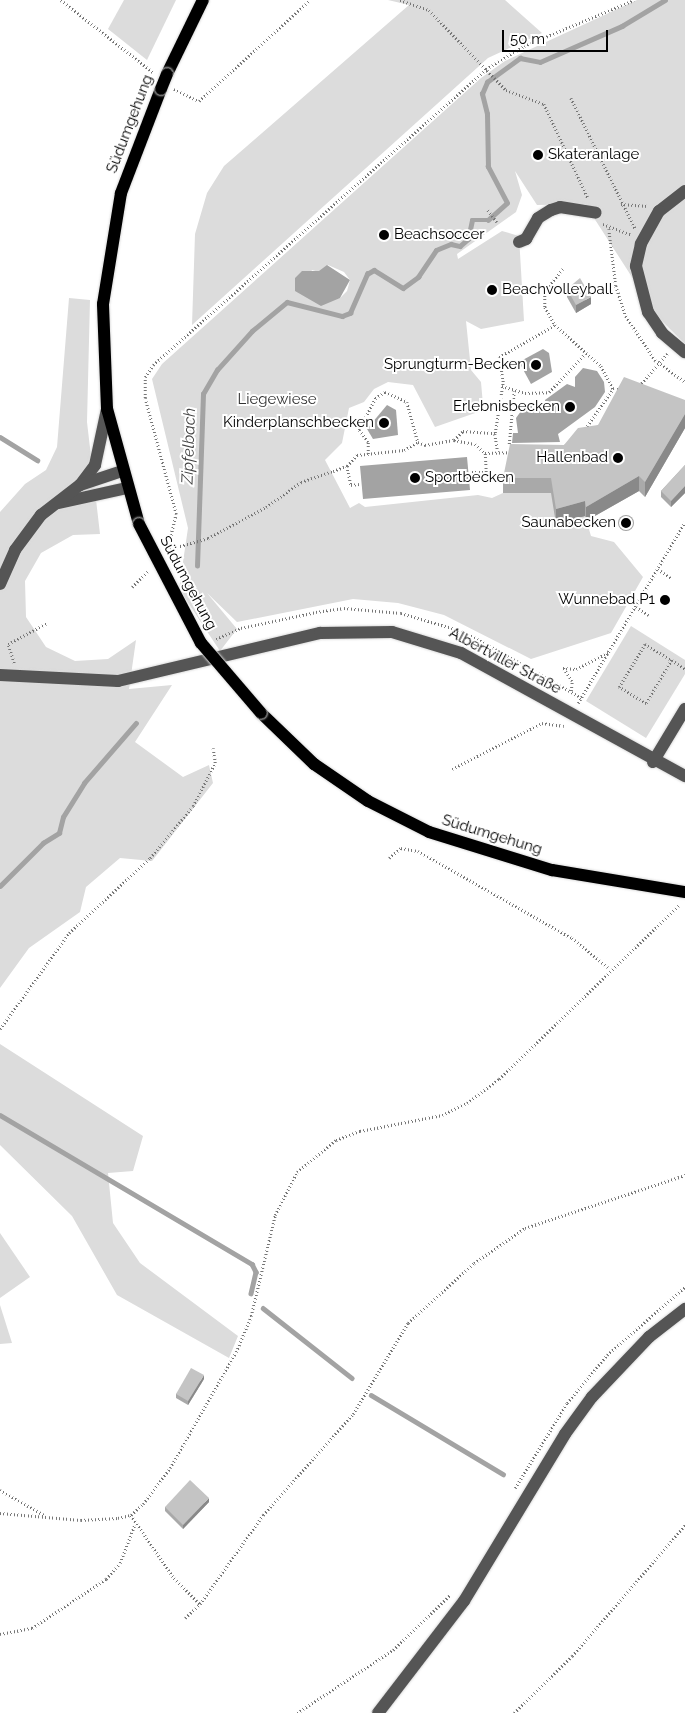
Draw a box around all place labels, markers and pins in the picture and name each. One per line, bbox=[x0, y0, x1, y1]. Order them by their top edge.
place label: Skateranlage bbox=[548, 146, 639, 164]
marker: Skateranlage bbox=[532, 149, 544, 161]
place label: Beachsoccer bbox=[394, 226, 485, 244]
marker: Beachsoccer bbox=[378, 229, 390, 241]
place label: Beachvolleyball bbox=[502, 281, 613, 299]
marker: Beachvolleyball bbox=[486, 284, 498, 296]
place label: Sprungturm-Becken bbox=[384, 356, 526, 374]
marker: Sprungturm-Becken bbox=[530, 359, 542, 371]
place label: Erlebnisbecken bbox=[453, 398, 560, 416]
marker: Erlebnisbecken bbox=[564, 401, 576, 413]
place label: Kinderplanschbecken bbox=[223, 414, 374, 432]
marker: Kinderplanschbecken bbox=[378, 417, 390, 429]
place label: Hallenbad bbox=[536, 449, 608, 467]
marker: Hallenbad bbox=[612, 452, 624, 464]
place label: Sportbecken bbox=[425, 469, 514, 487]
marker: Sportbecken bbox=[409, 472, 421, 484]
place label: Saunabecken bbox=[522, 514, 616, 532]
marker: Saunabecken bbox=[620, 517, 632, 529]
place label: Wunnebad P1 bbox=[558, 591, 655, 609]
marker: Wunnebad P1 bbox=[659, 594, 671, 606]

